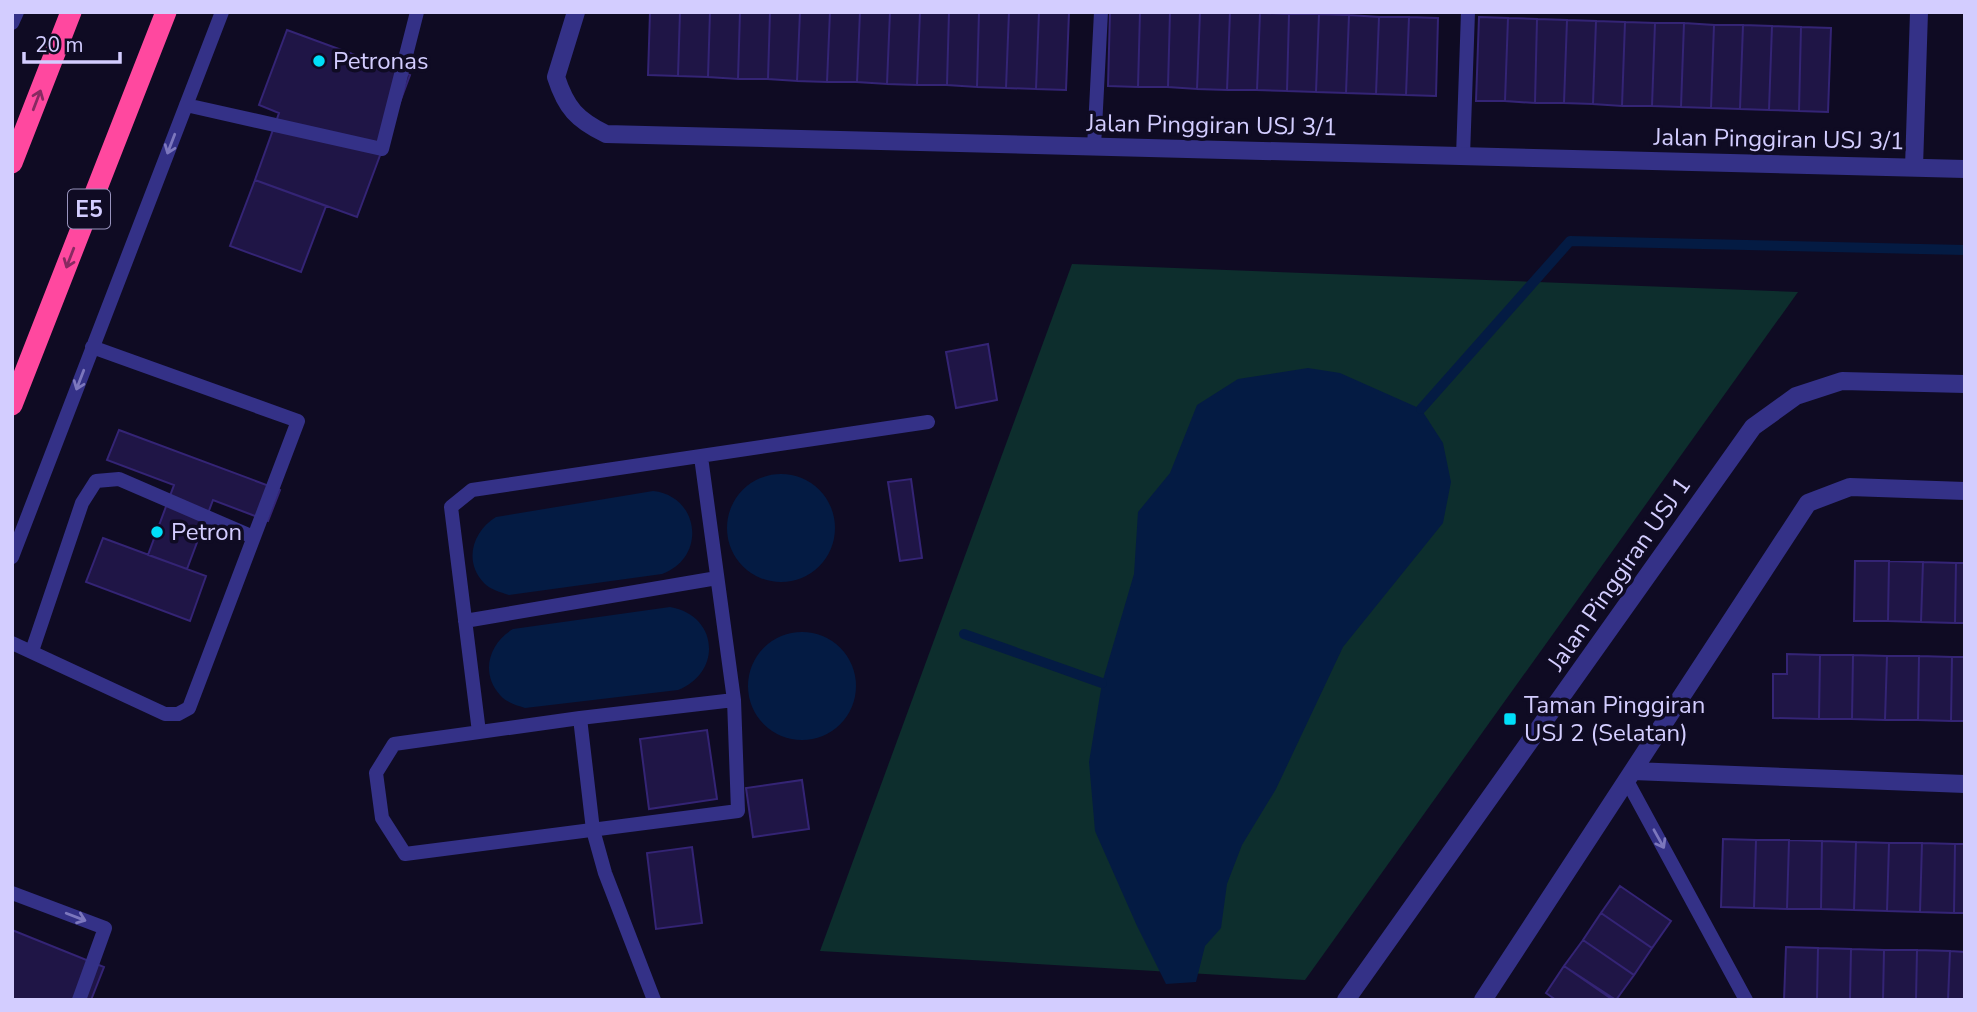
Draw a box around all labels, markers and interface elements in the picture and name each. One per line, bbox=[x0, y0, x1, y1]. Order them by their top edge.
scale bar bbox=[24, 21, 121, 65]
text: 20 m bbox=[35, 31, 84, 59]
place label: Petronas bbox=[333, 45, 429, 77]
marker: Petronas bbox=[311, 53, 327, 69]
one-way arrow bbox=[32, 89, 45, 111]
street label: Jalan Pinggiran USJ 3/1 bbox=[1085, 107, 1338, 143]
street label: Jalan Pinggiran USJ 3/1 bbox=[1652, 121, 1905, 157]
one-way arrow bbox=[163, 133, 176, 155]
road number: E5 bbox=[68, 190, 110, 229]
one-way arrow bbox=[62, 247, 75, 269]
one-way arrow bbox=[73, 368, 85, 390]
street label: Jalan Pinggiran USJ 1 bbox=[1539, 471, 1698, 678]
place label: Petron bbox=[171, 516, 242, 548]
marker: Petron bbox=[149, 524, 165, 540]
place label: Taman Pinggiran USJ 2 (Selatan) bbox=[1524, 689, 1705, 749]
marker: Taman Pinggiran USJ 2 (Selatan) bbox=[1502, 711, 1518, 727]
one-way arrow bbox=[1652, 828, 1666, 849]
one-way arrow bbox=[65, 912, 87, 925]

